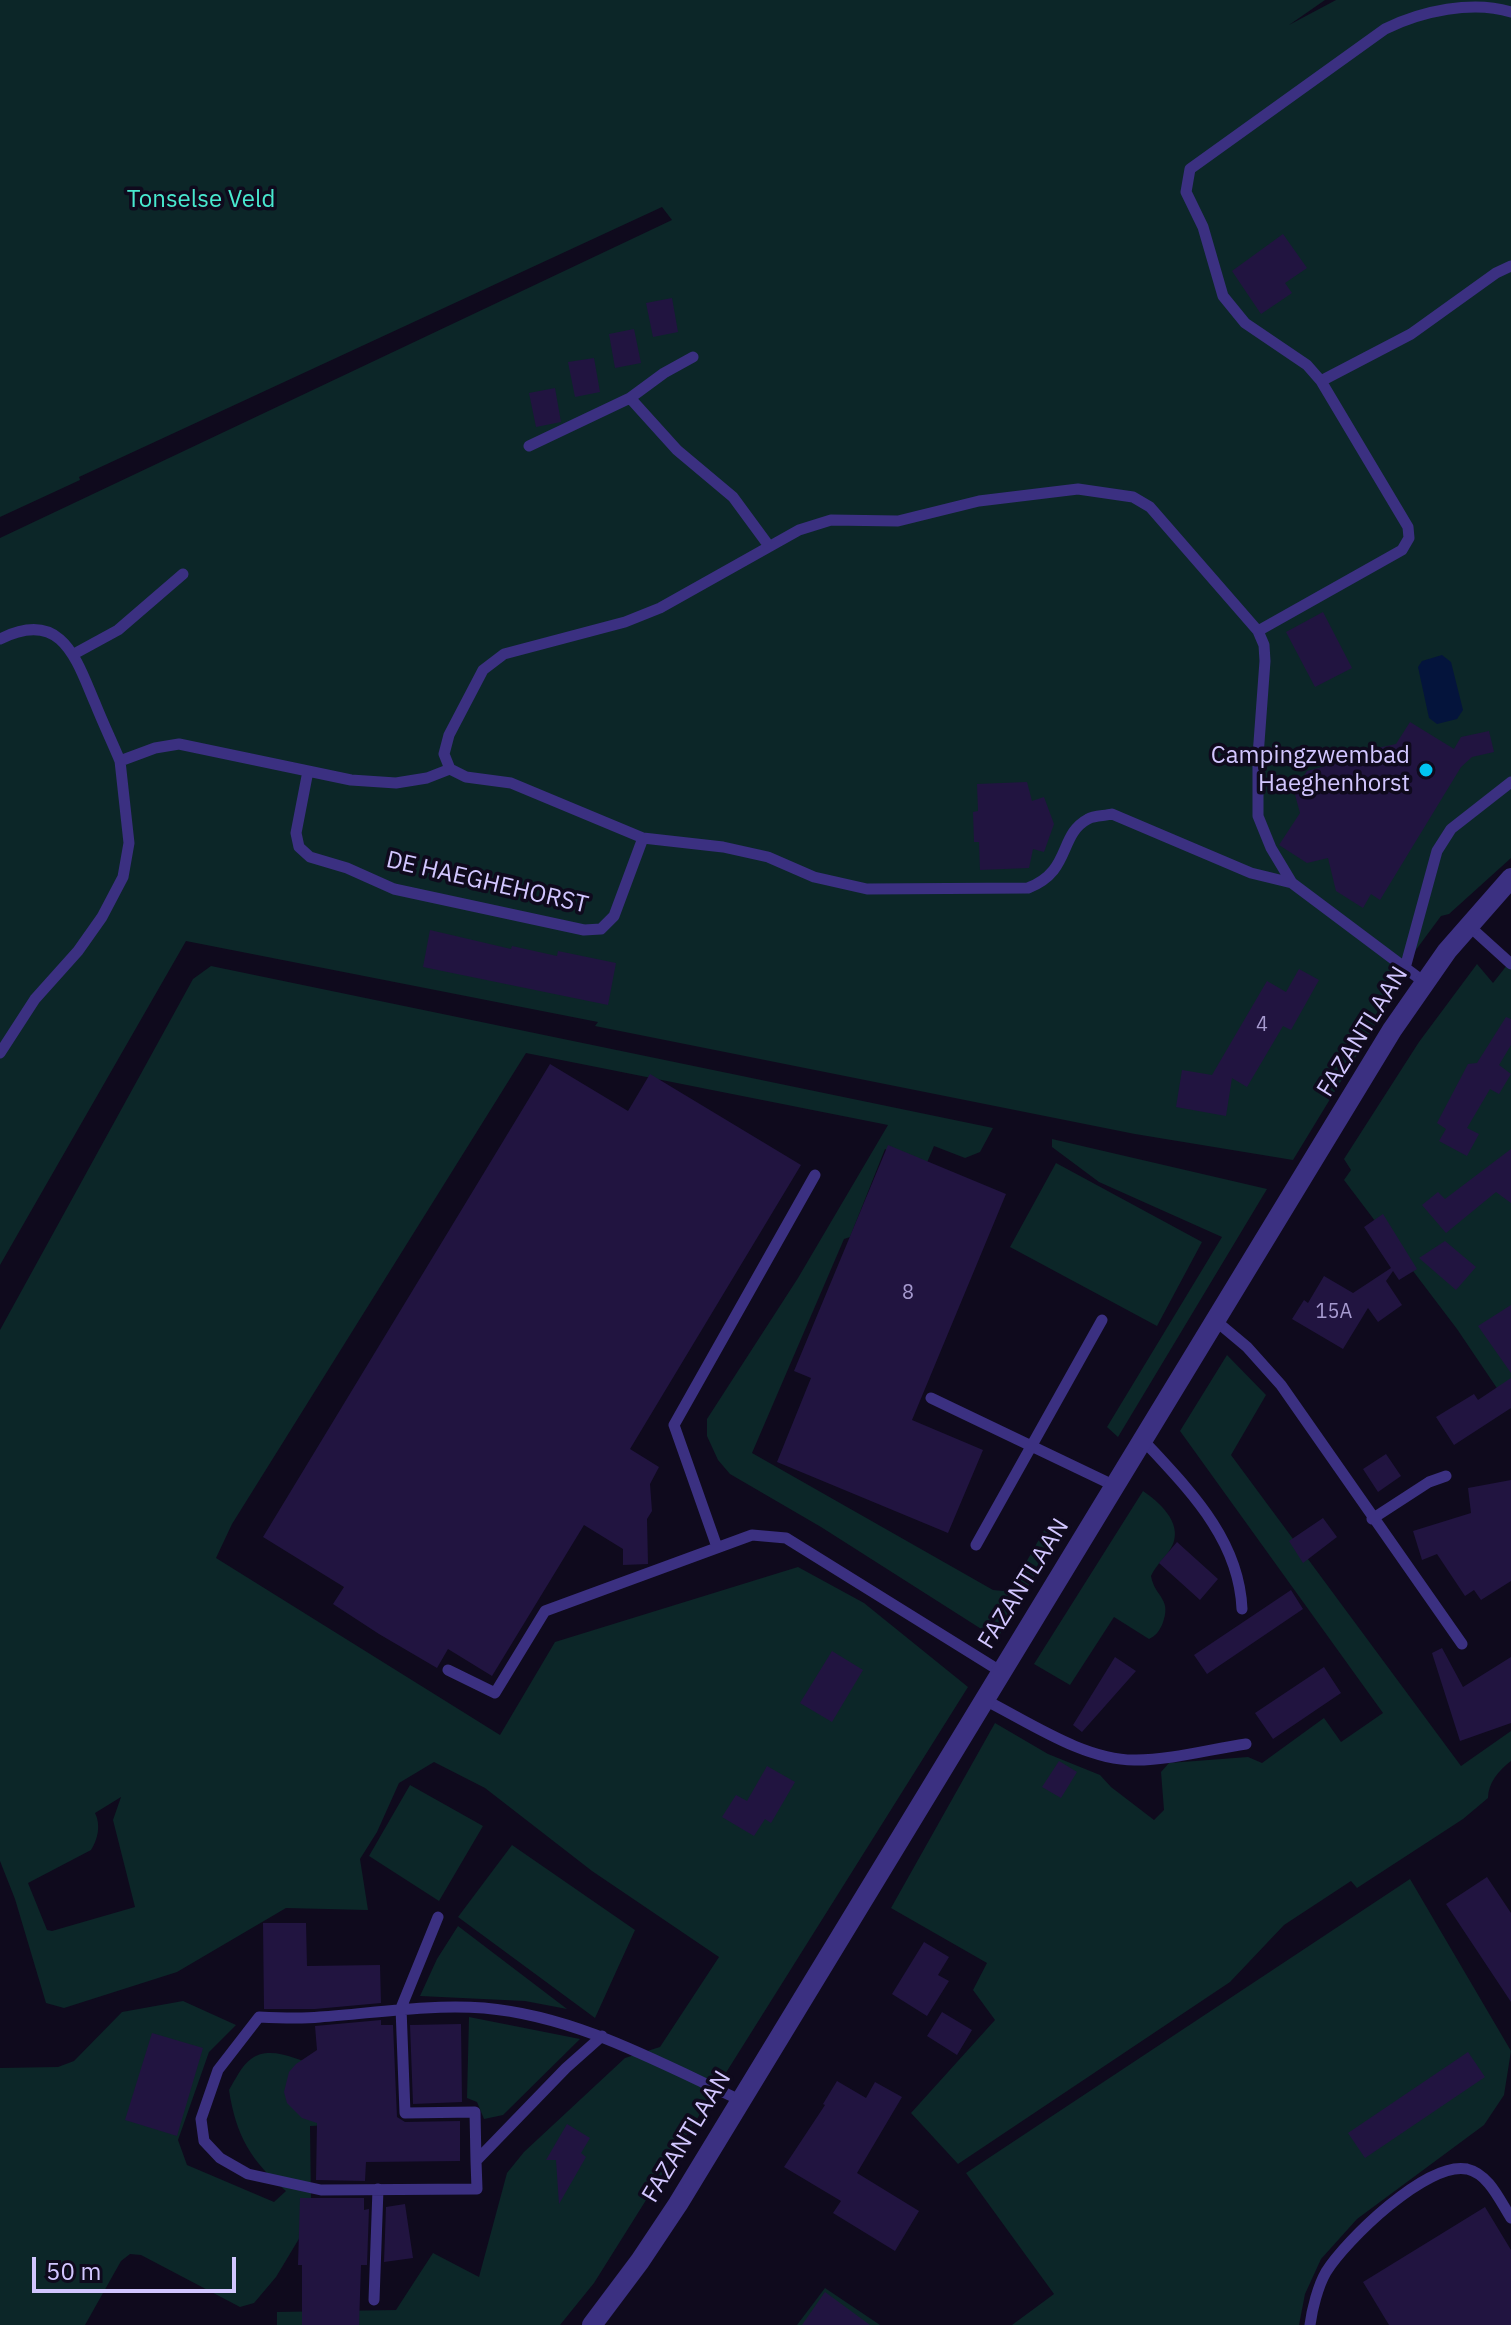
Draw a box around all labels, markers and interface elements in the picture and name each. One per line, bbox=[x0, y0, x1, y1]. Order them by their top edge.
park label: Tonselse Veld bbox=[127, 186, 275, 214]
place label: Campingzwembad Haeghenhorst bbox=[1211, 742, 1410, 798]
marker: Campingzwembad Haeghenhorst bbox=[1417, 761, 1435, 779]
street label: DE HAEGHEHORST bbox=[383, 846, 591, 920]
street label: FAZANTLAAN bbox=[1311, 961, 1415, 1103]
house number: 4 bbox=[1256, 1013, 1268, 1037]
house number: 8 bbox=[902, 1281, 914, 1305]
house number: 15A bbox=[1316, 1300, 1352, 1324]
street label: FAZANTLAAN bbox=[972, 1513, 1076, 1655]
street label: FAZANTLAAN bbox=[636, 2066, 738, 2208]
scale bar bbox=[36, 2241, 240, 2291]
text: 50 m bbox=[46, 2255, 101, 2287]

